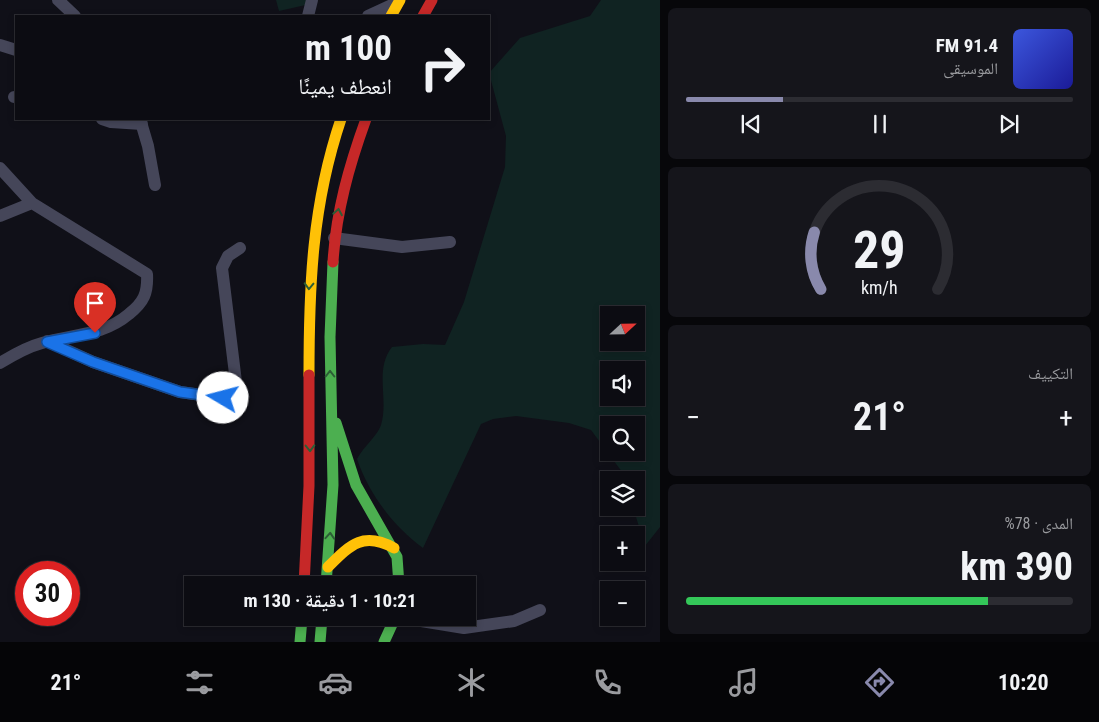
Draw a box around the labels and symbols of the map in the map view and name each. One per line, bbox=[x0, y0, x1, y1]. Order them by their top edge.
one-way arrow bbox=[332, 208, 342, 216]
pin bbox=[74, 282, 116, 333]
one-way arrow bbox=[303, 282, 314, 290]
north arrow bbox=[600, 306, 645, 351]
one-way arrow bbox=[325, 370, 335, 378]
position arrow bbox=[196, 371, 248, 423]
one-way arrow bbox=[305, 445, 315, 453]
one-way arrow bbox=[324, 532, 335, 540]
speed limit sign: 30 bbox=[15, 561, 80, 626]

